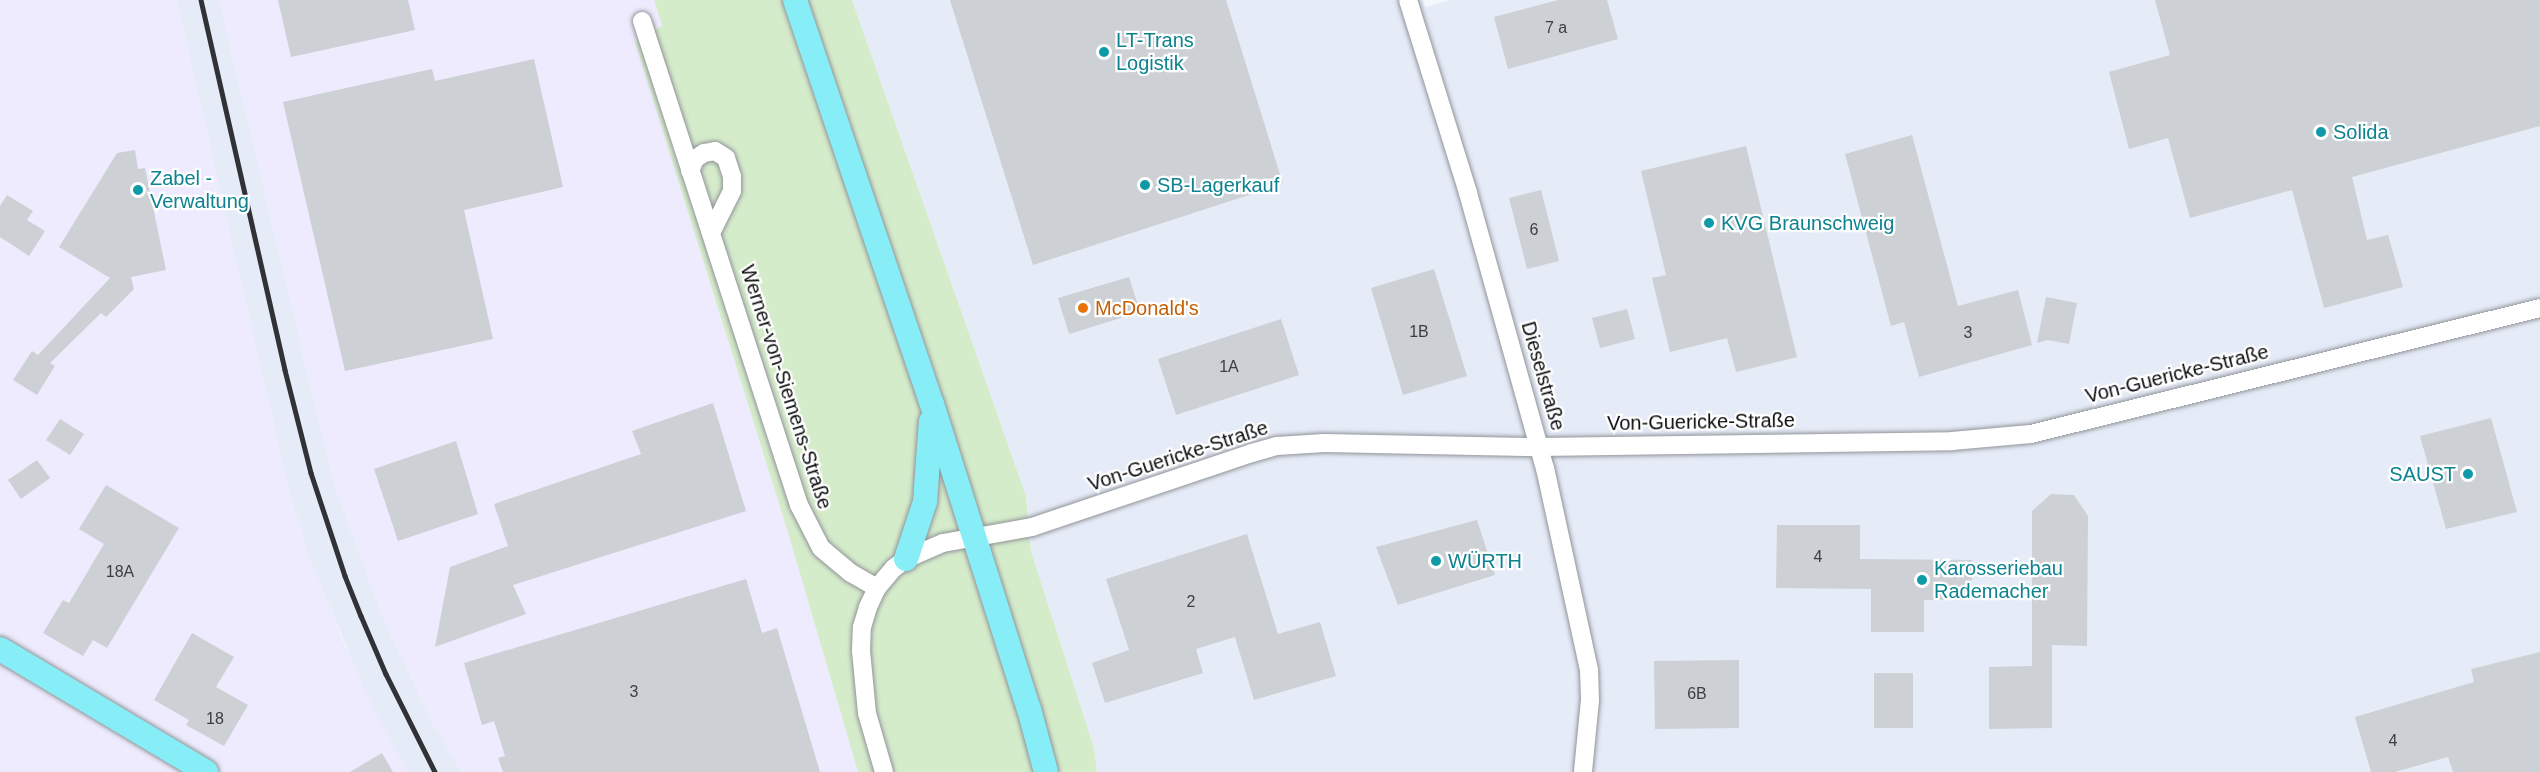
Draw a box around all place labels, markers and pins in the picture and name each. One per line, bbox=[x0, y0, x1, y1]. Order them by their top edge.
place label: LT-Trans Logistik bbox=[1116, 28, 1194, 75]
marker: LT-Trans Logistik bbox=[1097, 45, 1111, 59]
place label: Solida bbox=[2333, 120, 2389, 144]
marker: Solida bbox=[2314, 125, 2328, 139]
place label: Zabel - Verwaltung bbox=[150, 166, 249, 213]
place label: SB-Lagerkauf bbox=[1157, 173, 1279, 197]
marker: SB-Lagerkauf bbox=[1138, 178, 1152, 192]
marker: Zabel - Verwaltung bbox=[131, 183, 145, 197]
place label: KVG Braunschweig bbox=[1721, 211, 1894, 235]
marker: KVG Braunschweig bbox=[1702, 216, 1716, 230]
place label: McDonald's bbox=[1095, 296, 1199, 320]
marker: McDonald's bbox=[1076, 301, 1090, 315]
place label: SAUST bbox=[2389, 462, 2456, 486]
marker: SAUST bbox=[2461, 467, 2475, 481]
place label: WÜRTH bbox=[1448, 549, 1522, 573]
marker: WÜRTH bbox=[1429, 554, 1443, 568]
place label: Karosseriebau Rademacher bbox=[1934, 556, 2063, 603]
marker: Karosseriebau Rademacher bbox=[1915, 573, 1929, 587]

